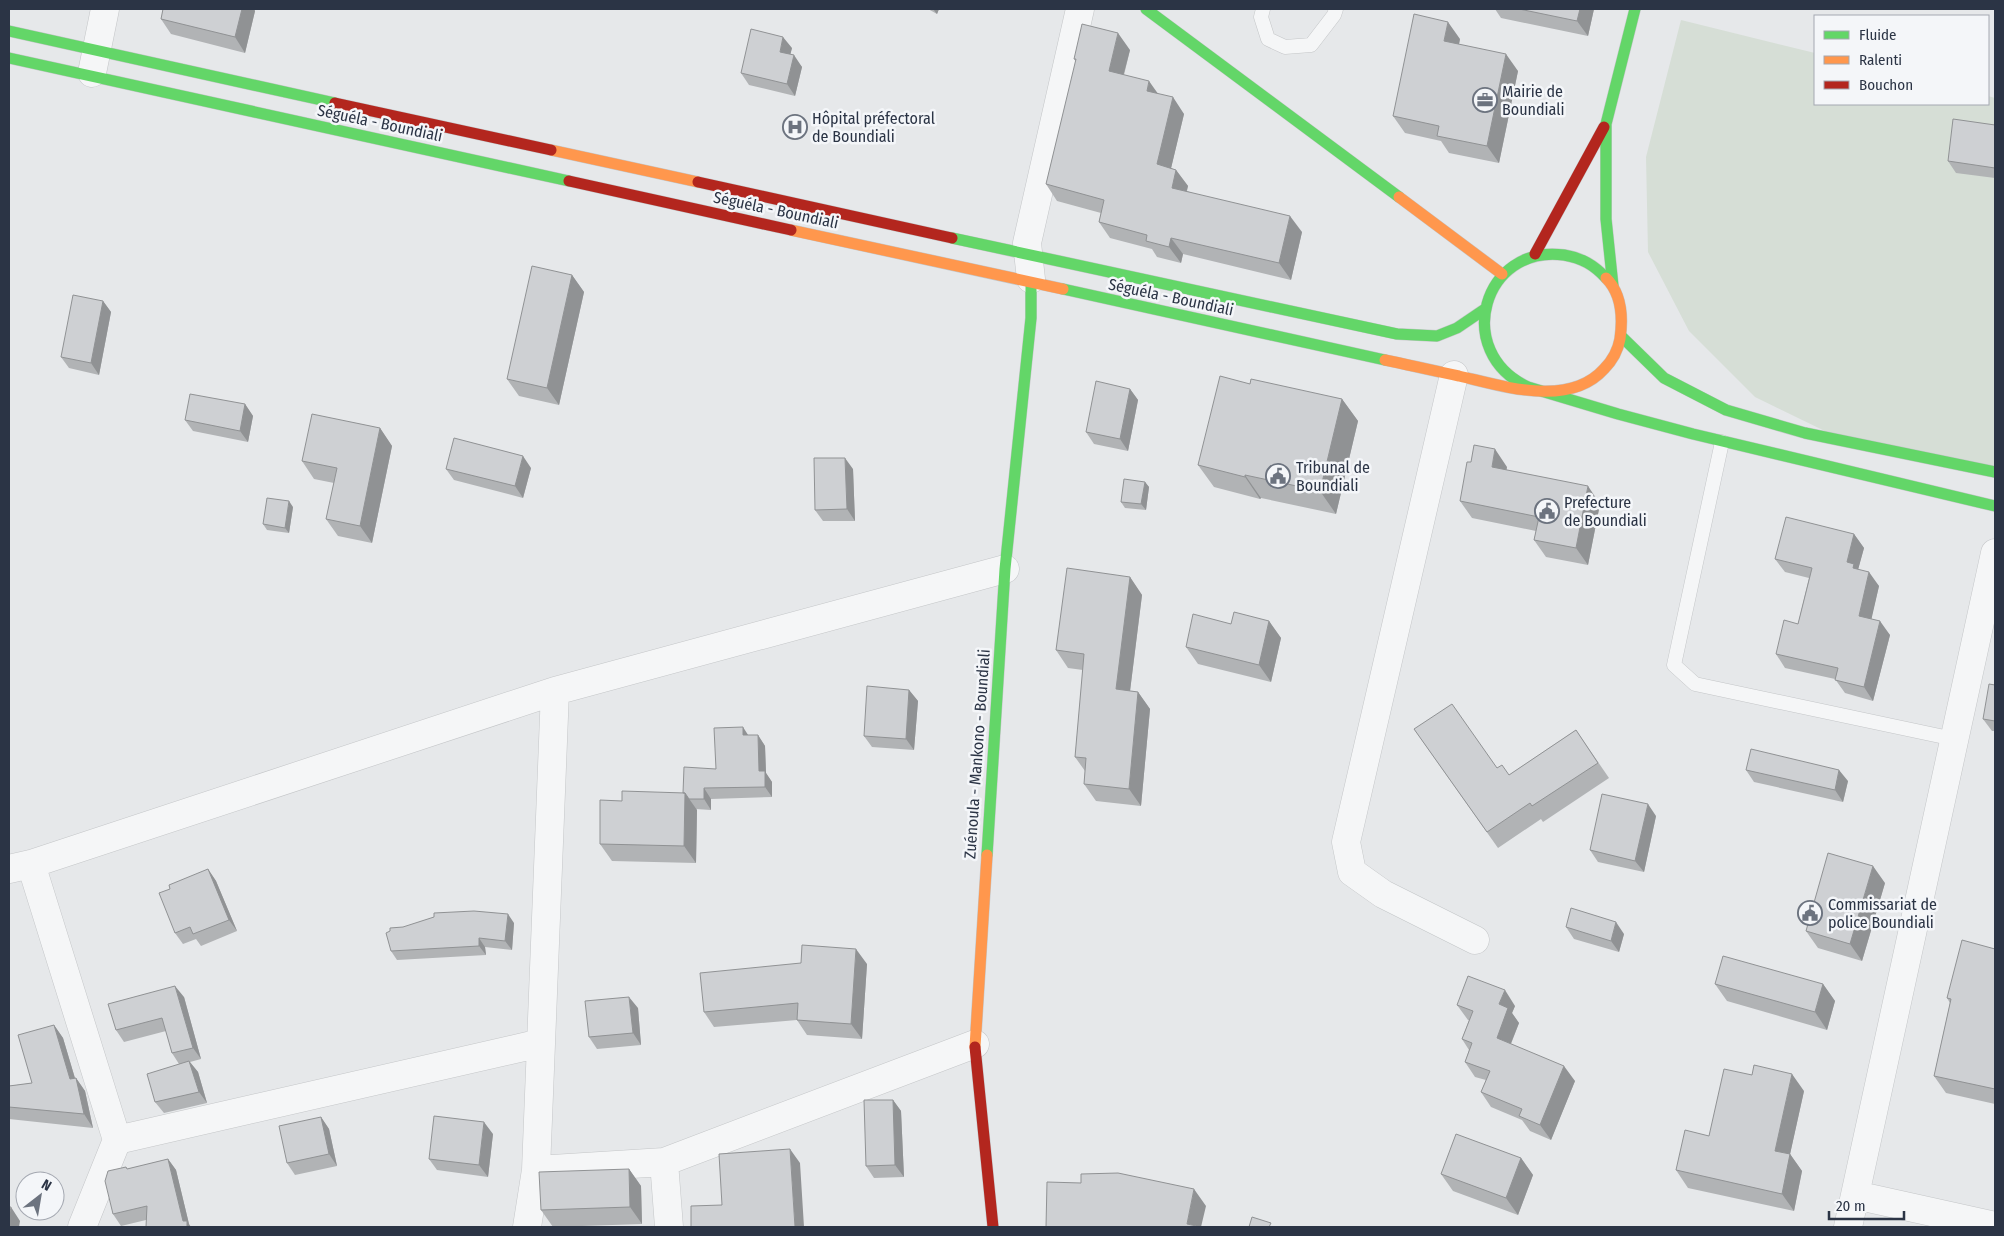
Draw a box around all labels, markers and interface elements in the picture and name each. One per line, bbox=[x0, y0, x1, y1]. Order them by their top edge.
legend bbox=[1814, 15, 1989, 105]
text: Fluide bbox=[1859, 26, 1896, 44]
text: Ralenti bbox=[1859, 51, 1902, 69]
text: Bouchon bbox=[1859, 76, 1913, 94]
place label: Mairie de Boundiali bbox=[1502, 82, 1565, 119]
office icon: Mairie de Boundiali bbox=[1472, 87, 1498, 113]
street label: Séguéla - Boundiali bbox=[316, 100, 444, 146]
place label: Hôpital préfectoral de Boundiali bbox=[812, 109, 935, 146]
hospital icon: Hôpital préfectoral de Boundiali bbox=[782, 114, 808, 140]
street label: Séguéla - Boundiali bbox=[712, 187, 840, 233]
street label: Séguéla - Boundiali bbox=[1107, 274, 1235, 320]
place label: Tribunal de Boundiali bbox=[1296, 458, 1370, 495]
public building icon: Tribunal de Boundiali bbox=[1265, 463, 1291, 489]
place label: Prefecture de Boundiali bbox=[1564, 493, 1647, 530]
public building icon: Prefecture de Boundiali bbox=[1534, 498, 1560, 524]
street label: Zuénoula - Mankono - Boundiali bbox=[960, 648, 994, 860]
place label: Commissariat de police Boundiali bbox=[1828, 895, 1937, 932]
public building icon: Commissariat de police Boundiali bbox=[1797, 900, 1823, 926]
north arrow bbox=[15, 1171, 65, 1221]
text: N bbox=[38, 1176, 54, 1195]
scale bar bbox=[1829, 1188, 1904, 1220]
text: 20 m bbox=[1836, 1197, 1866, 1215]

